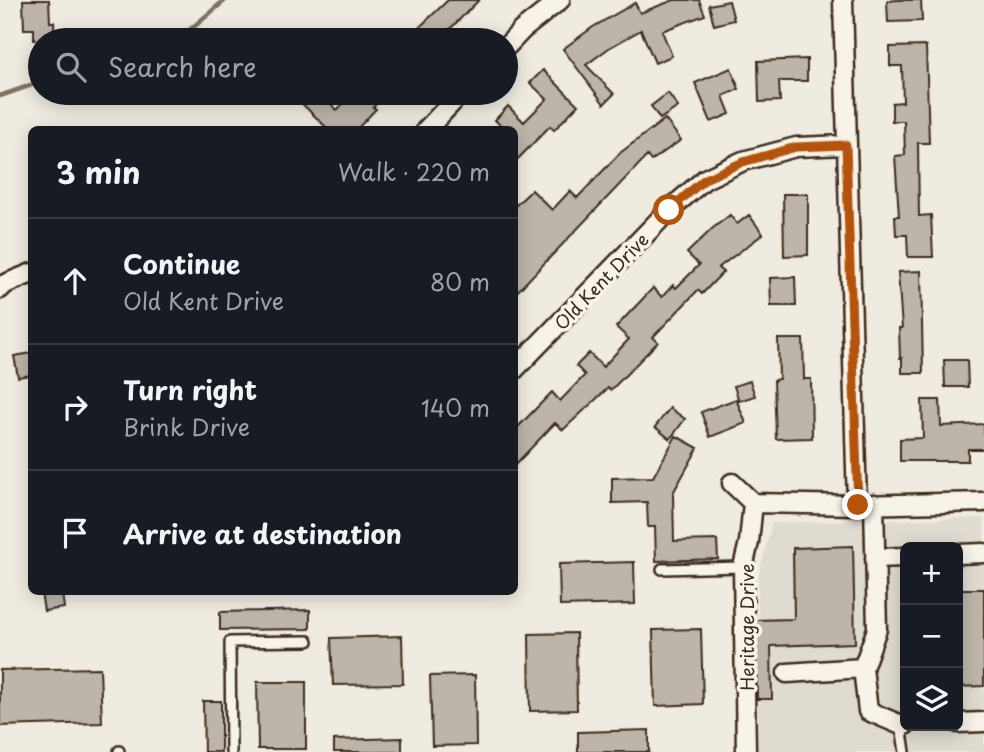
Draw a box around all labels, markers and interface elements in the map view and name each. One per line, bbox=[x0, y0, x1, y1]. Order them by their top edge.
search box bbox=[28, 28, 518, 105]
text: Search here bbox=[108, 47, 257, 86]
icon: search bbox=[52, 48, 90, 86]
text: 3 min bbox=[56, 149, 141, 194]
text: Walk · 220 m bbox=[338, 154, 490, 189]
route start bbox=[653, 194, 684, 225]
street label: Old Kent Drive bbox=[548, 226, 654, 336]
text: Continue bbox=[123, 244, 240, 283]
icon: ahead bbox=[56, 262, 94, 300]
text: 80 m bbox=[430, 264, 490, 299]
text: Old Kent Drive bbox=[123, 283, 284, 318]
text: Turn right bbox=[123, 370, 257, 409]
icon: right bbox=[56, 388, 94, 426]
text: 140 m bbox=[421, 390, 490, 425]
text: Brink Drive bbox=[123, 409, 250, 444]
route end bbox=[842, 489, 873, 520]
icon: arrive bbox=[56, 514, 94, 552]
text: Arrive at destination bbox=[123, 514, 402, 553]
map controls bbox=[900, 542, 963, 731]
button: + bbox=[900, 542, 963, 605]
street label: Heritage Drive bbox=[733, 563, 760, 691]
button: − bbox=[900, 605, 963, 668]
button: layers bbox=[900, 668, 963, 731]

